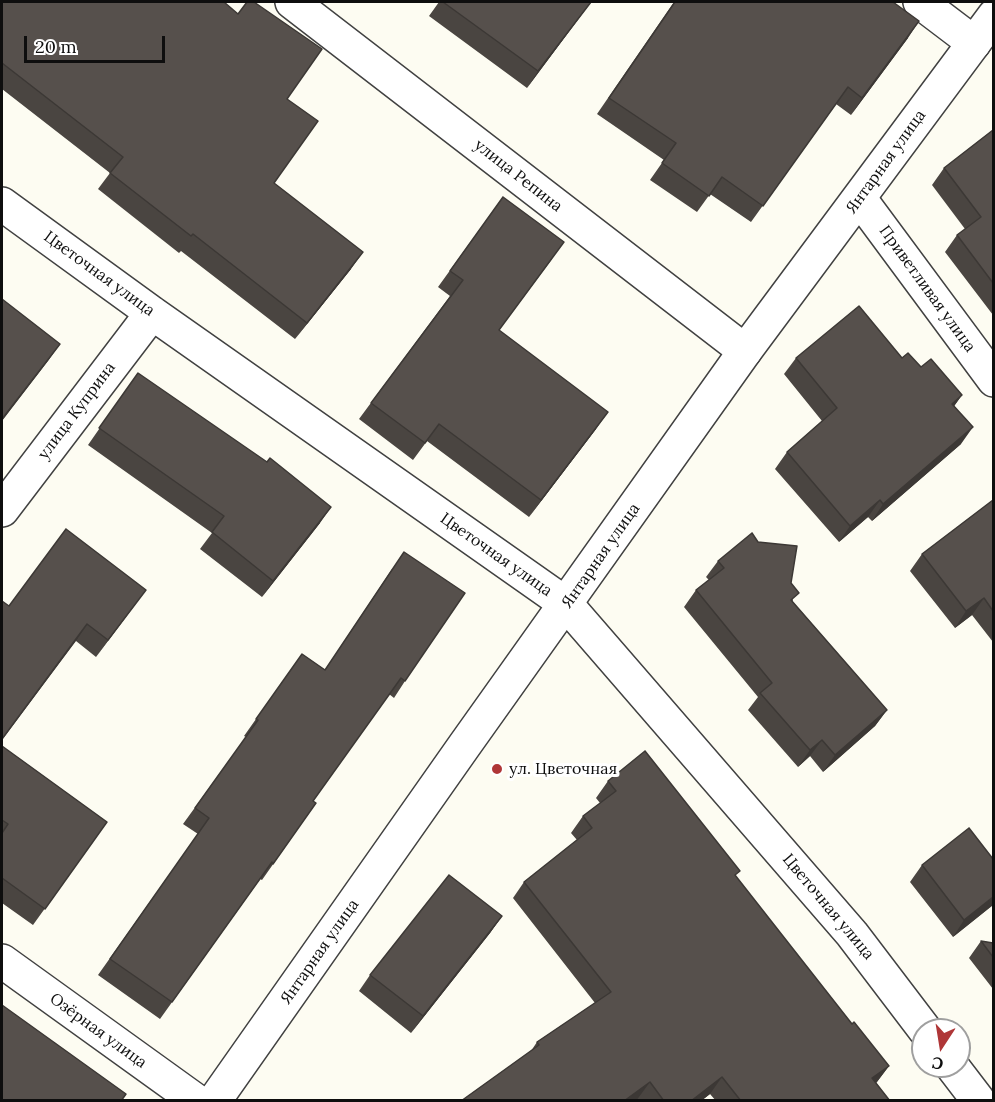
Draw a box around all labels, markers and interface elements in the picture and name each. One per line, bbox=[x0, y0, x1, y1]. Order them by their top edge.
scale bar bbox=[27, 24, 168, 62]
text: 20 m bbox=[35, 35, 77, 58]
street label: Янтарная улица bbox=[842, 106, 930, 218]
street label: улица Репина bbox=[470, 136, 566, 216]
street label: Приветливая улица bbox=[875, 222, 979, 356]
street label: Цветочная улица bbox=[40, 227, 158, 321]
street label: улица Куприна bbox=[34, 359, 120, 463]
street label: Янтарная улица bbox=[558, 500, 644, 612]
street label: Цветочная улица bbox=[436, 509, 556, 601]
place label: ул. Цветочная bbox=[509, 759, 617, 779]
marker: ул. Цветочная bbox=[490, 762, 504, 776]
street label: Цветочная улица bbox=[778, 850, 878, 964]
street label: Янтарная улица bbox=[277, 896, 363, 1008]
street label: Озёрная улица bbox=[46, 989, 150, 1073]
north arrow bbox=[911, 1018, 971, 1078]
text: С bbox=[930, 1053, 945, 1075]

